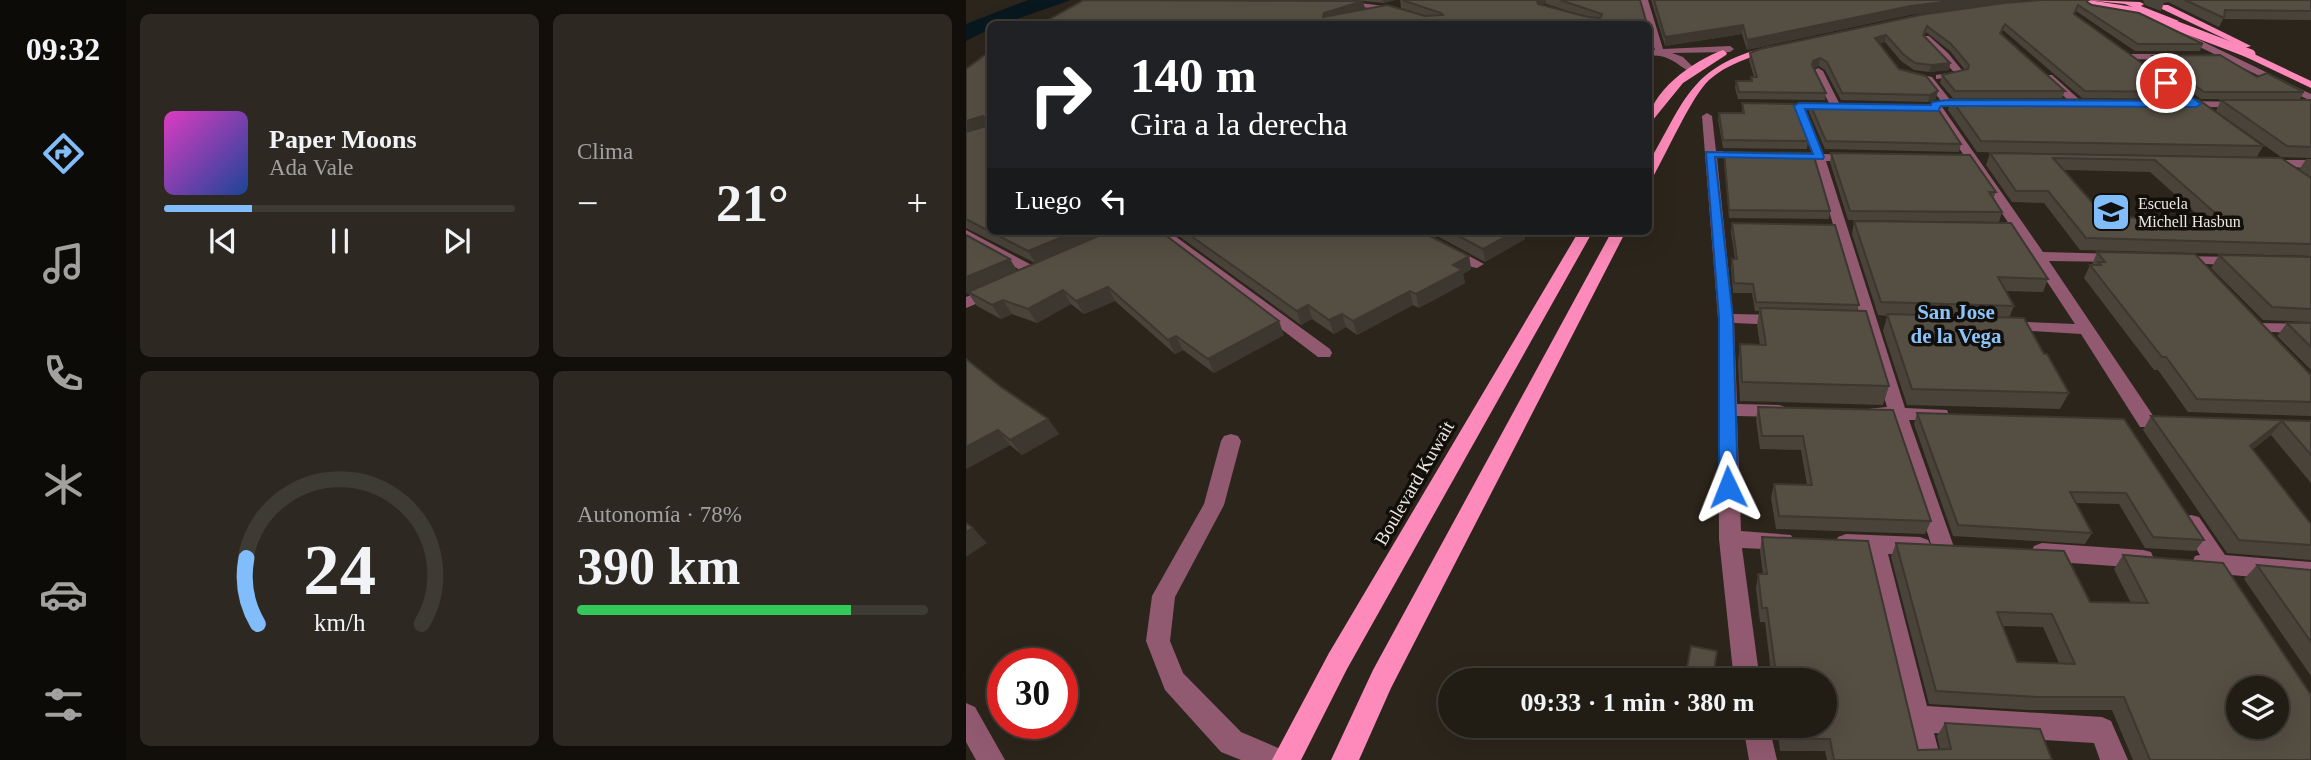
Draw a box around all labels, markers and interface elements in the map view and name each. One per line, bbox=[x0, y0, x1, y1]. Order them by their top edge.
text: 09:32 bbox=[26, 31, 100, 67]
text: 140 m bbox=[1130, 48, 1257, 103]
icon: right bbox=[1015, 49, 1106, 140]
pin bbox=[2136, 53, 2196, 113]
icon: arrive bbox=[2147, 64, 2185, 102]
text: Gira a la derecha bbox=[1130, 106, 1348, 142]
text: Paper Moons bbox=[269, 125, 417, 154]
icon: directions bbox=[39, 129, 88, 178]
text: Clima bbox=[577, 139, 633, 164]
text: Ada Vale bbox=[269, 155, 354, 180]
text: 21° bbox=[716, 175, 789, 232]
text: − bbox=[577, 182, 598, 224]
text: + bbox=[907, 182, 928, 224]
icon: left bbox=[1095, 182, 1133, 220]
text: Luego bbox=[1015, 186, 1081, 215]
school or university icon: Escuela Michell Hasbun bbox=[2090, 191, 2132, 233]
place label: Escuela Michell Hasbun bbox=[2138, 195, 2241, 230]
icon: previous bbox=[204, 222, 242, 260]
icon: pause bbox=[321, 222, 359, 260]
icon: next bbox=[438, 222, 476, 260]
icon: music bbox=[39, 239, 88, 288]
district label: San Jose de la Vega bbox=[1910, 300, 2002, 348]
icon: phone bbox=[39, 349, 88, 398]
street label: Boulevard Kuwait bbox=[1370, 417, 1458, 549]
position arrow bbox=[1691, 450, 1765, 524]
icon: climate bbox=[39, 460, 88, 509]
text: Autonomía · 78% bbox=[577, 502, 742, 527]
text: 24 bbox=[303, 530, 376, 611]
text: 390 km bbox=[577, 538, 740, 595]
icon: car bbox=[39, 570, 88, 619]
text: km/h bbox=[314, 609, 366, 636]
speed limit sign: 30 bbox=[987, 648, 1078, 739]
map controls bbox=[2226, 676, 2289, 739]
button: layers bbox=[2226, 676, 2289, 739]
icon: filters bbox=[39, 680, 88, 729]
text: 09:33 · 1 min · 380 m bbox=[1521, 688, 1755, 717]

